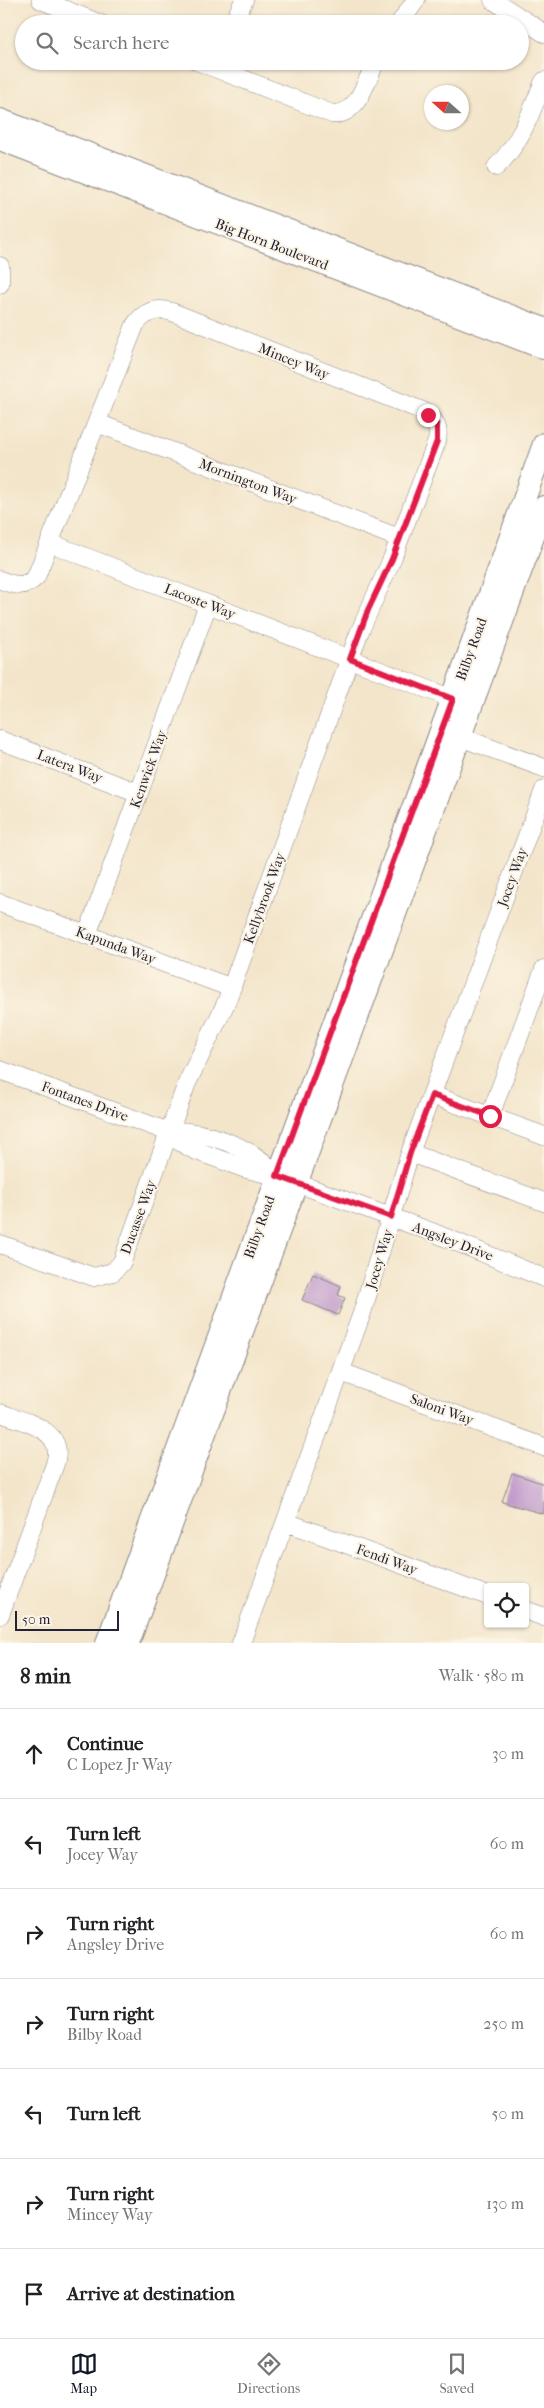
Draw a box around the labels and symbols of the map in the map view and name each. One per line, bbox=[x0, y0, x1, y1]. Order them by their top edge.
north arrow bbox=[424, 85, 469, 130]
street label: Big Horn Boulevard bbox=[213, 215, 331, 274]
street label: Mincey Way bbox=[256, 340, 332, 384]
route end bbox=[417, 404, 440, 427]
street label: Mornington Way bbox=[197, 455, 300, 508]
street label: Lacoste Way bbox=[162, 580, 238, 623]
street label: Bilby Road bbox=[452, 615, 491, 683]
street label: Kenwick Way bbox=[126, 727, 171, 811]
street label: Latera Way bbox=[35, 746, 105, 787]
street label: Jocey Way bbox=[494, 845, 531, 910]
street label: Kellybrook Way bbox=[240, 850, 289, 946]
street label: Kapunda Way bbox=[73, 923, 159, 968]
street label: Fontanes Drive bbox=[39, 1078, 131, 1125]
route start bbox=[479, 1105, 502, 1128]
street label: Ducasse Way bbox=[117, 1177, 160, 1257]
street label: Bilby Road bbox=[240, 1193, 279, 1261]
street label: Angsley Drive bbox=[409, 1218, 496, 1265]
street label: Jocey Way bbox=[362, 1227, 397, 1292]
street label: Saloni Way bbox=[408, 1390, 476, 1429]
street label: Fendi Way bbox=[354, 1541, 420, 1579]
scale bar bbox=[15, 1608, 119, 1631]

